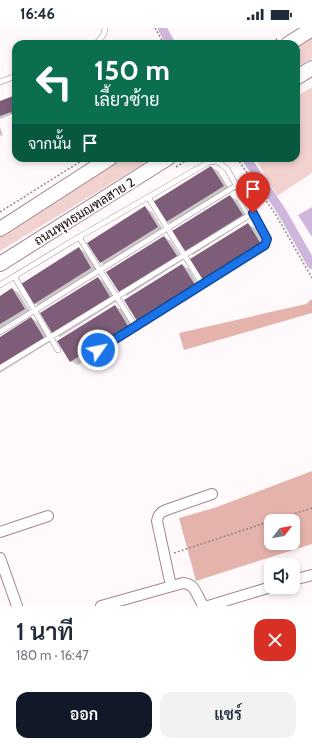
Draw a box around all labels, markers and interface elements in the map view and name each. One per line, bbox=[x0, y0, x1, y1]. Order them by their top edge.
text: 16:46 bbox=[20, 5, 55, 23]
text: 150 m bbox=[94, 53, 170, 87]
icon: left bbox=[28, 56, 80, 108]
text: เลี้ยวซ้าย bbox=[94, 89, 160, 111]
icon: arrive bbox=[79, 132, 101, 154]
text: จากนั้น bbox=[28, 135, 71, 153]
pin bbox=[236, 172, 270, 213]
street label: ถนนพุทธมณฑลสาย 2 bbox=[31, 173, 138, 250]
icon: arrive bbox=[242, 178, 264, 200]
position arrow bbox=[77, 329, 119, 371]
north arrow bbox=[264, 514, 300, 550]
map controls bbox=[264, 514, 300, 594]
button: sound bbox=[264, 558, 300, 594]
text: 1 นาที bbox=[16, 617, 74, 646]
button: close bbox=[254, 619, 296, 661]
text: 180 m · 16:47 bbox=[16, 647, 89, 663]
button: ออก bbox=[16, 692, 152, 738]
button: แชร์ bbox=[160, 692, 296, 738]

